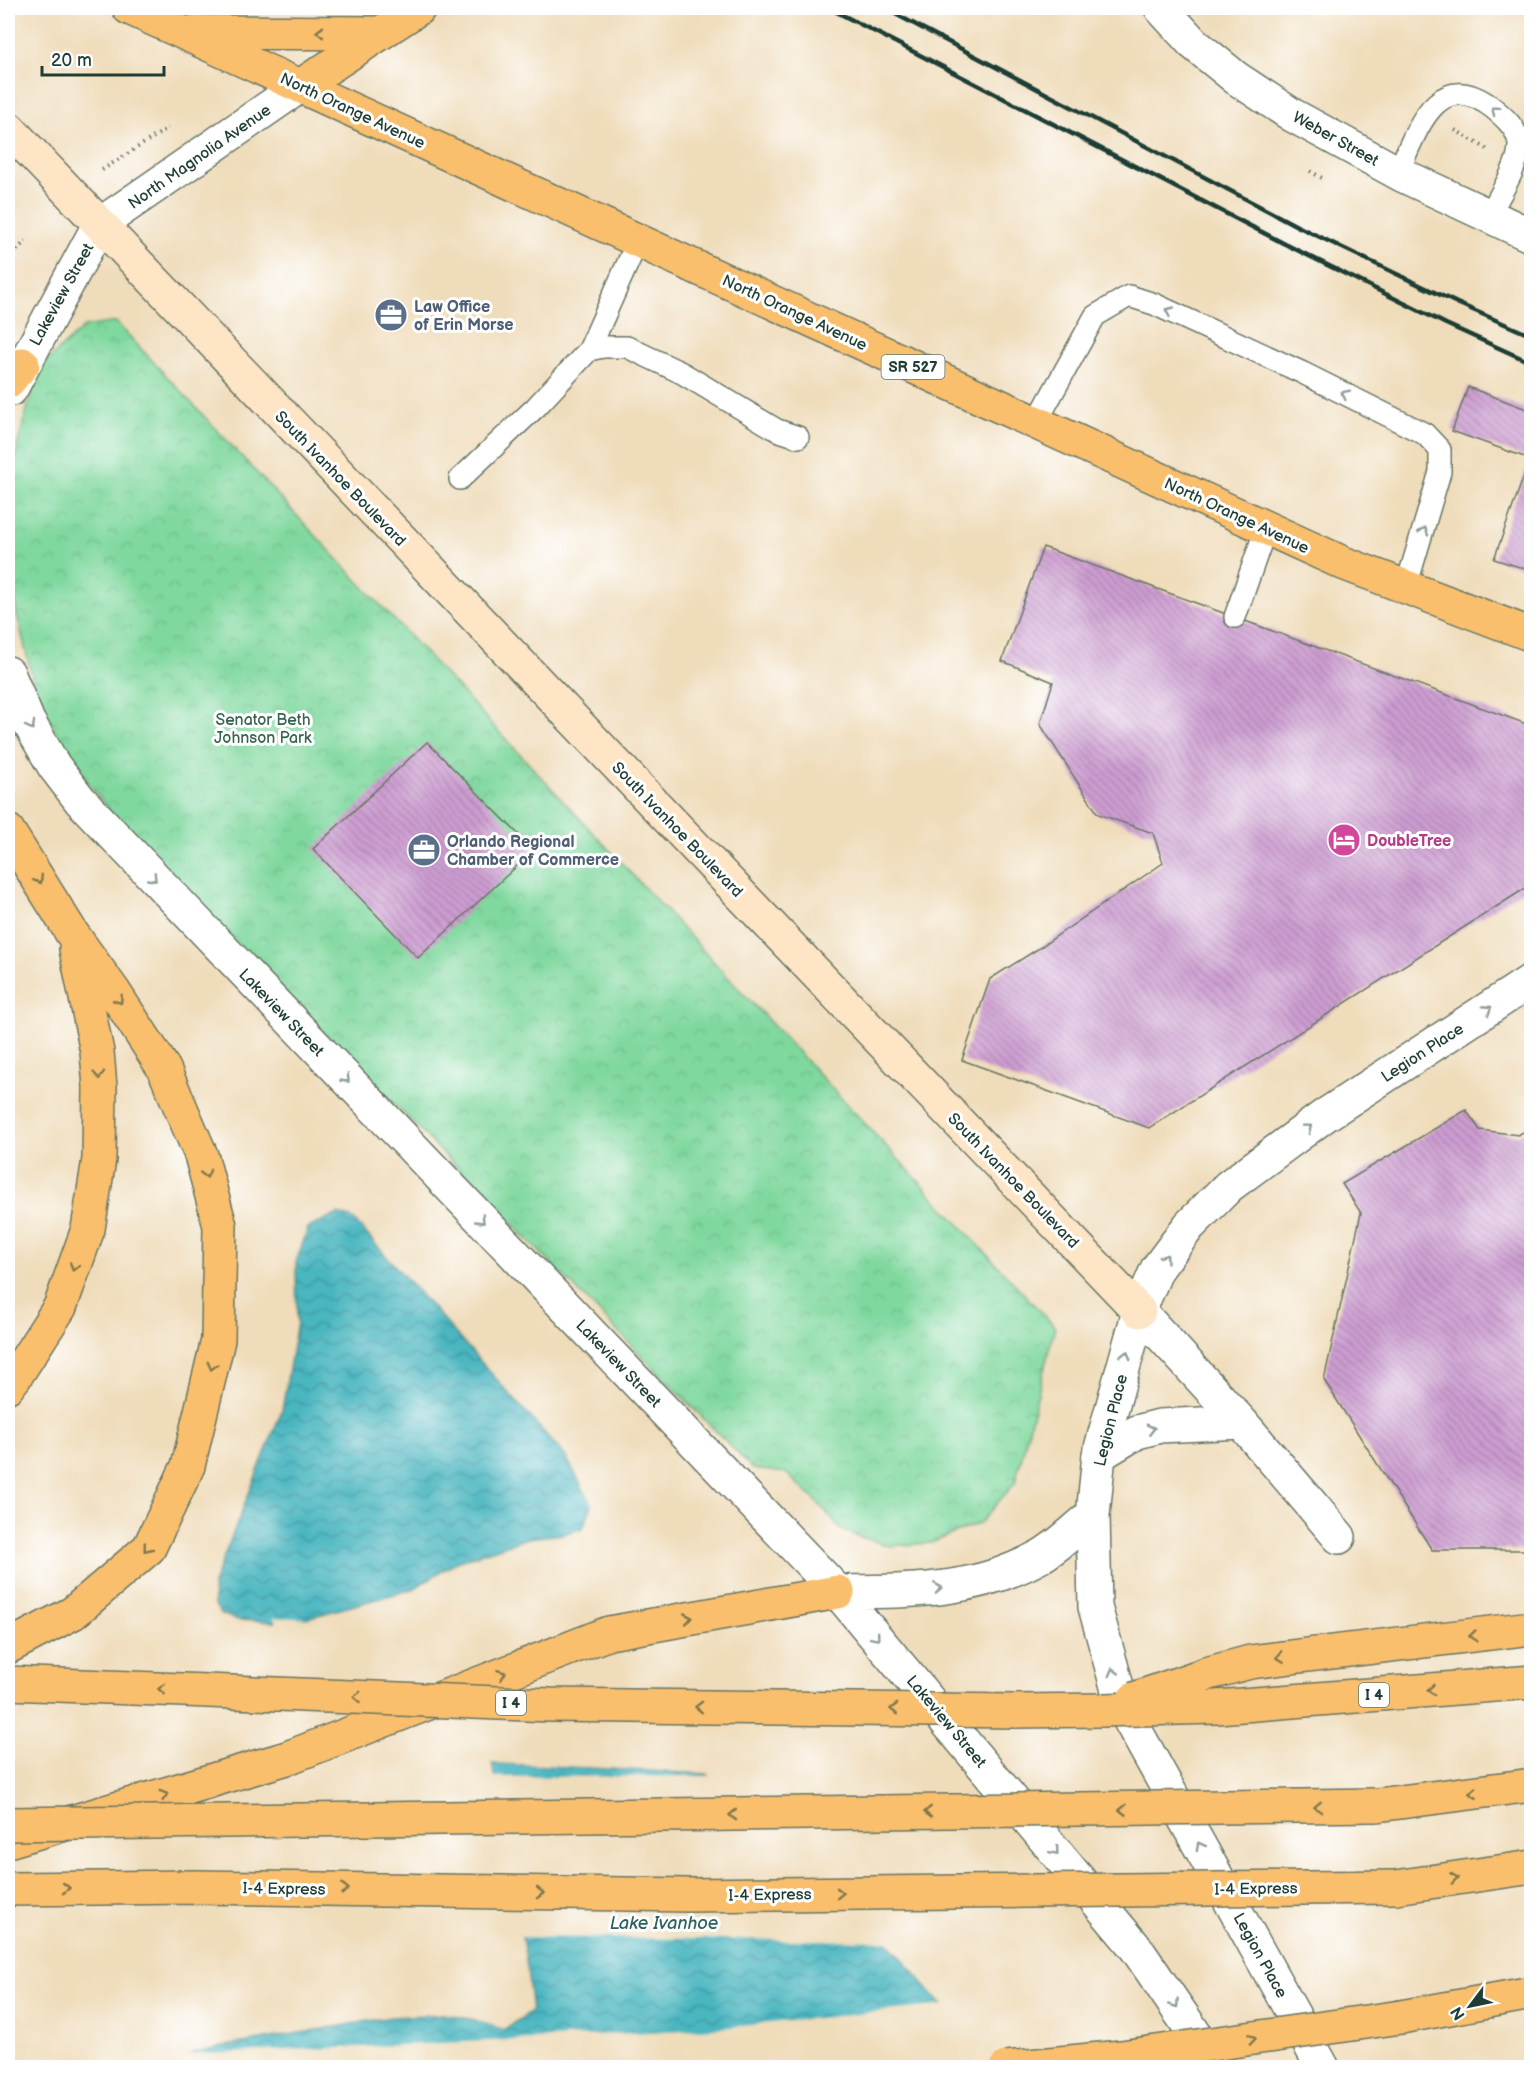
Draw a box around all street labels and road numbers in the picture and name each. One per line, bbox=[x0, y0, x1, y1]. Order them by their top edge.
street label: North Orange Avenue bbox=[277, 69, 428, 153]
street label: North Magnolia Avenue bbox=[125, 100, 275, 214]
street label: Weber Street bbox=[1289, 108, 1382, 171]
street label: Lakeview Street bbox=[26, 240, 98, 349]
street label: North Orange Avenue bbox=[719, 271, 870, 355]
road number: SR 527 bbox=[882, 355, 944, 379]
street label: South Ivanhoe Boulevard bbox=[270, 407, 410, 551]
street label: North Orange Avenue bbox=[1161, 474, 1312, 558]
street label: South Ivanhoe Boulevard bbox=[607, 758, 747, 902]
street label: Lakeview Street bbox=[234, 965, 328, 1061]
street label: Legion Place bbox=[1378, 1019, 1468, 1087]
street label: South Ivanhoe Boulevard bbox=[943, 1109, 1083, 1253]
street label: Lakeview Street bbox=[571, 1316, 665, 1412]
street label: Legion Place bbox=[1091, 1372, 1132, 1468]
street label: Lakeview Street bbox=[902, 1672, 990, 1772]
road number: I 4 bbox=[1359, 1683, 1389, 1707]
road number: I 4 bbox=[496, 1691, 526, 1715]
street label: I-4 Express bbox=[242, 1879, 326, 1900]
street label: I-4 Express bbox=[1214, 1879, 1298, 1900]
street label: I-4 Express bbox=[728, 1885, 812, 1906]
street label: Legion Place bbox=[1229, 1910, 1291, 2002]

